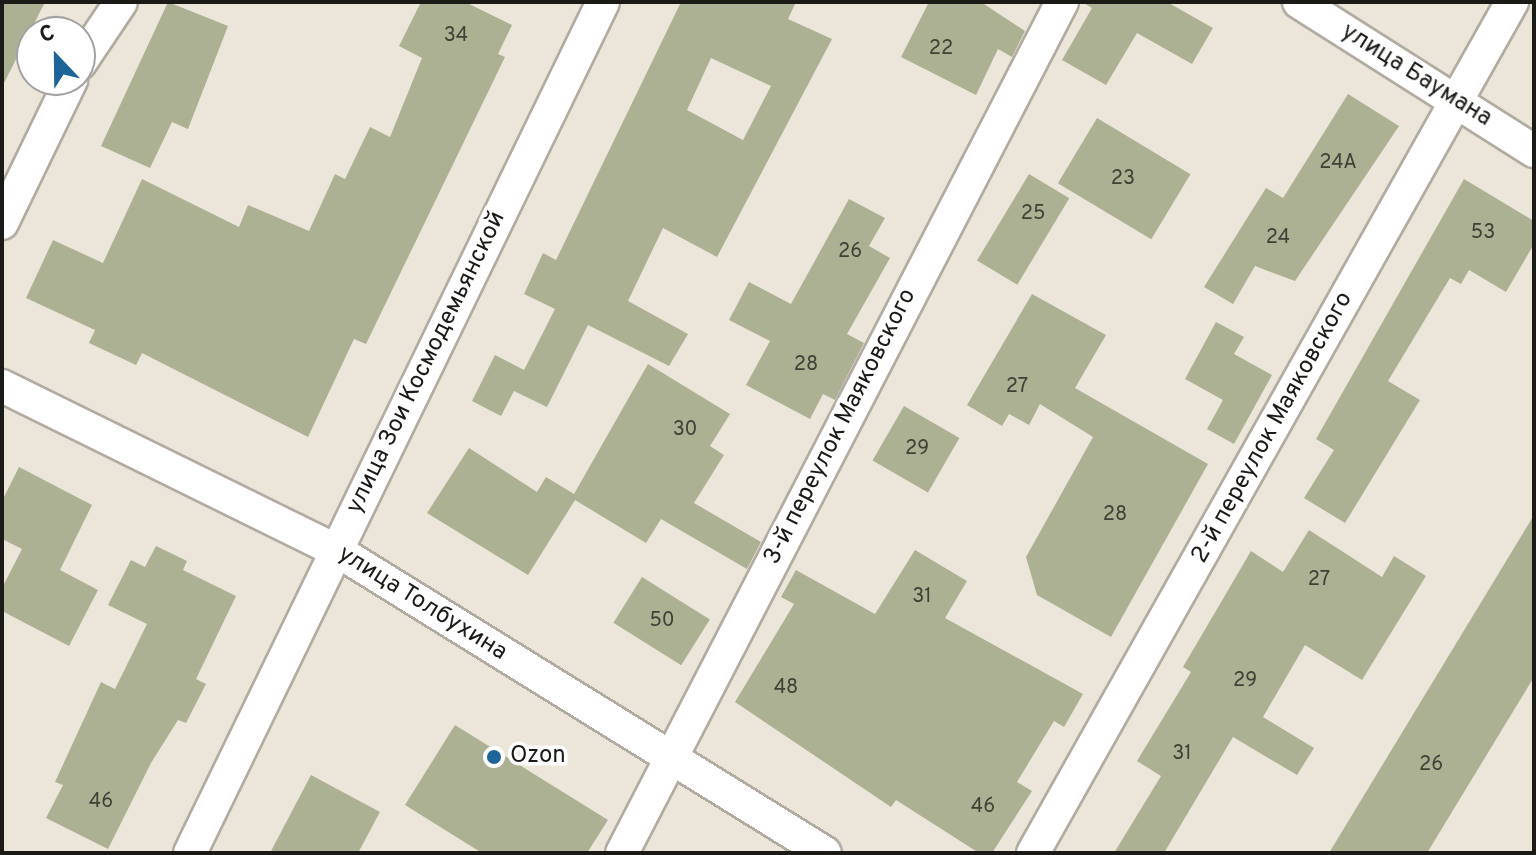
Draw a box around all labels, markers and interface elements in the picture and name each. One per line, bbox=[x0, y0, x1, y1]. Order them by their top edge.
north arrow bbox=[16, 16, 96, 96]
street label: улица Баумана bbox=[1335, 18, 1497, 134]
text: С bbox=[36, 20, 59, 50]
house number: 34 bbox=[444, 24, 468, 48]
house number: 22 bbox=[929, 37, 953, 61]
house number: 24А bbox=[1319, 151, 1357, 175]
house number: 23 bbox=[1111, 167, 1135, 191]
house number: 25 bbox=[1021, 202, 1045, 226]
street label: улица Зои Космодемьянской bbox=[341, 207, 513, 519]
house number: 53 bbox=[1471, 221, 1495, 245]
house number: 24 bbox=[1266, 226, 1290, 250]
house number: 26 bbox=[838, 240, 862, 264]
street label: 3-й переулок Маяковского bbox=[759, 284, 923, 570]
street label: 2-й переулок Маяковского bbox=[1186, 287, 1360, 569]
house number: 28 bbox=[794, 353, 818, 377]
house number: 27 bbox=[1006, 375, 1028, 399]
house number: 30 bbox=[673, 418, 697, 442]
house number: 29 bbox=[905, 437, 929, 461]
house number: 28 bbox=[1103, 503, 1127, 527]
street label: улица Толбухина bbox=[332, 540, 512, 668]
house number: 27 bbox=[1308, 568, 1330, 592]
house number: 31 bbox=[912, 585, 932, 609]
house number: 50 bbox=[649, 609, 675, 633]
house number: 29 bbox=[1233, 669, 1257, 693]
house number: 48 bbox=[774, 676, 798, 700]
house number: 31 bbox=[1172, 742, 1192, 766]
place label: Ozon bbox=[510, 743, 566, 771]
marker: Ozon bbox=[485, 748, 503, 766]
house number: 26 bbox=[1419, 753, 1443, 777]
house number: 46 bbox=[89, 790, 113, 814]
house number: 46 bbox=[971, 795, 995, 819]

